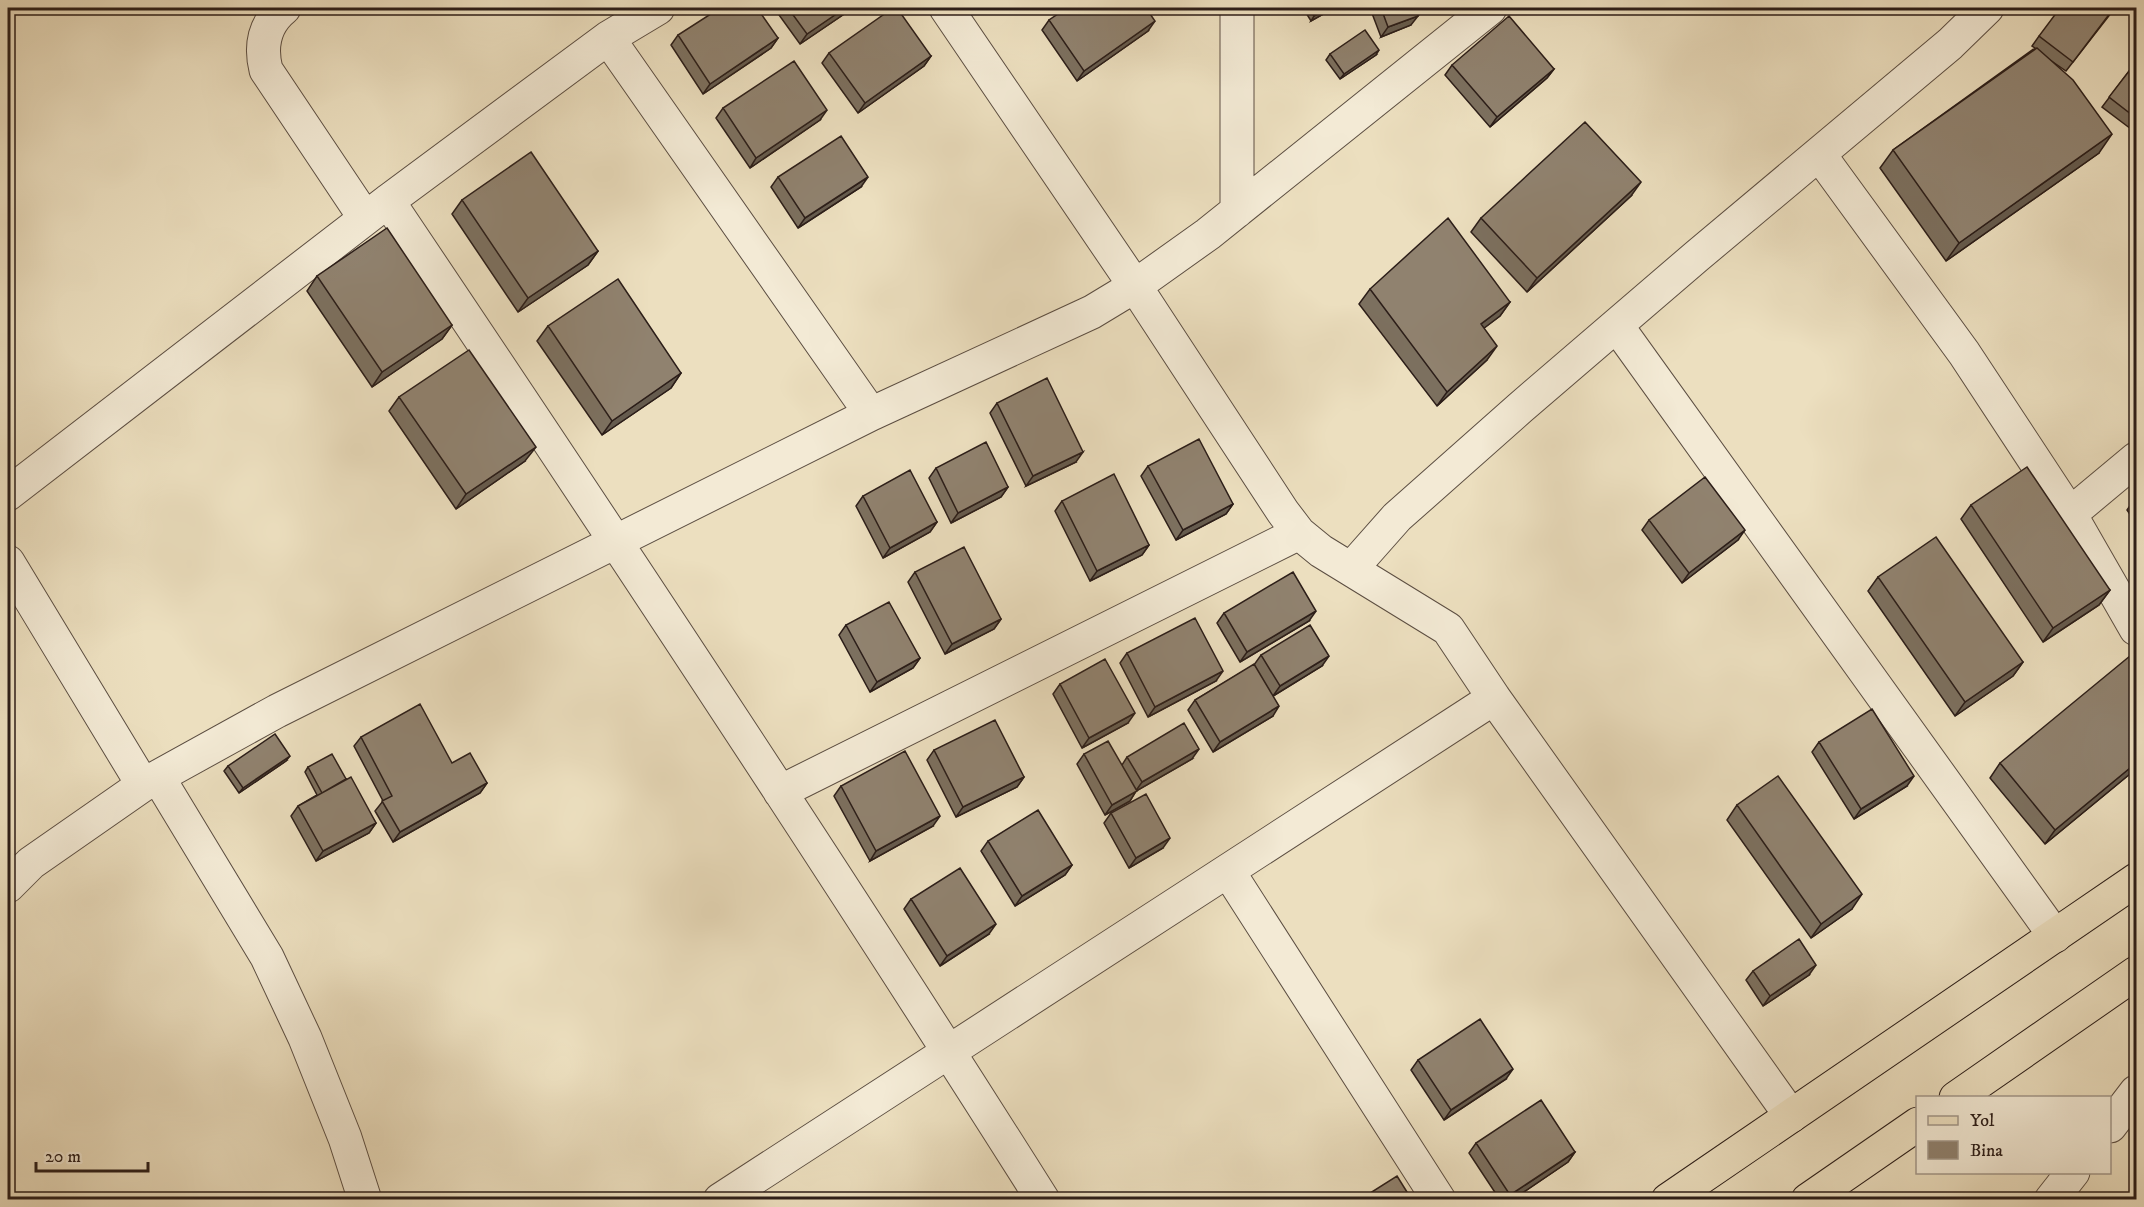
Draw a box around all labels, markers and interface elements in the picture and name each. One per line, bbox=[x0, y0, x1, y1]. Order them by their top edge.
legend bbox=[1916, 1096, 2111, 1174]
text: Yol bbox=[1970, 1110, 1995, 1132]
scale bar bbox=[36, 1135, 148, 1173]
text: Bina bbox=[1970, 1140, 2003, 1162]
text: 20 m bbox=[45, 1146, 81, 1168]

